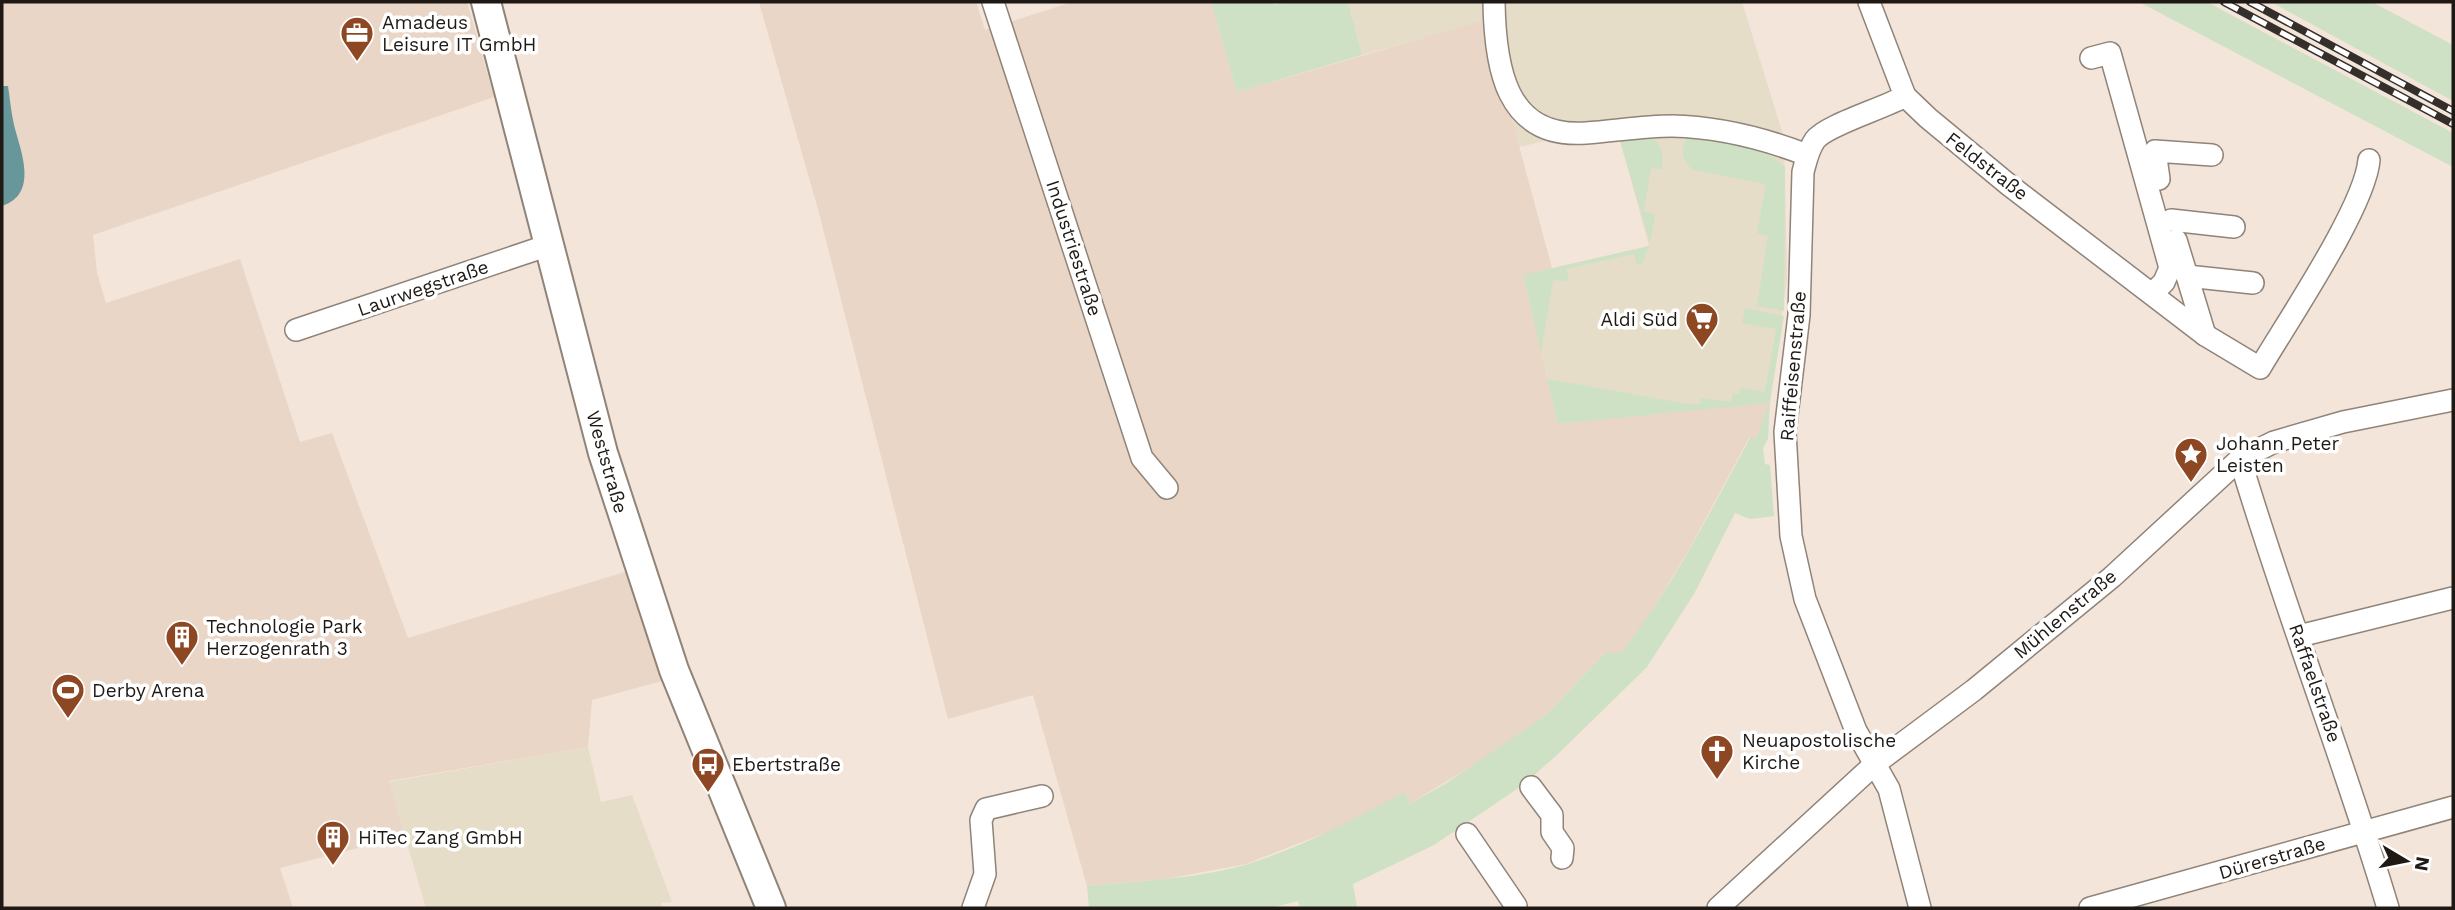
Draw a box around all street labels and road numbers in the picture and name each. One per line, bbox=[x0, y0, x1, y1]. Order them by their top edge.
street label: Feldstraße bbox=[1941, 127, 2033, 205]
street label: Industriestraße bbox=[1041, 177, 1107, 319]
street label: Laurwegstraße bbox=[354, 255, 492, 321]
street label: Raiffeisenstraße bbox=[1775, 290, 1811, 442]
street label: Weststraße bbox=[581, 408, 633, 516]
street label: Mühlenstraße bbox=[2009, 564, 2121, 664]
street label: Raffaelstraße bbox=[2284, 621, 2346, 745]
street label: Dürerstraße bbox=[2216, 832, 2328, 884]

